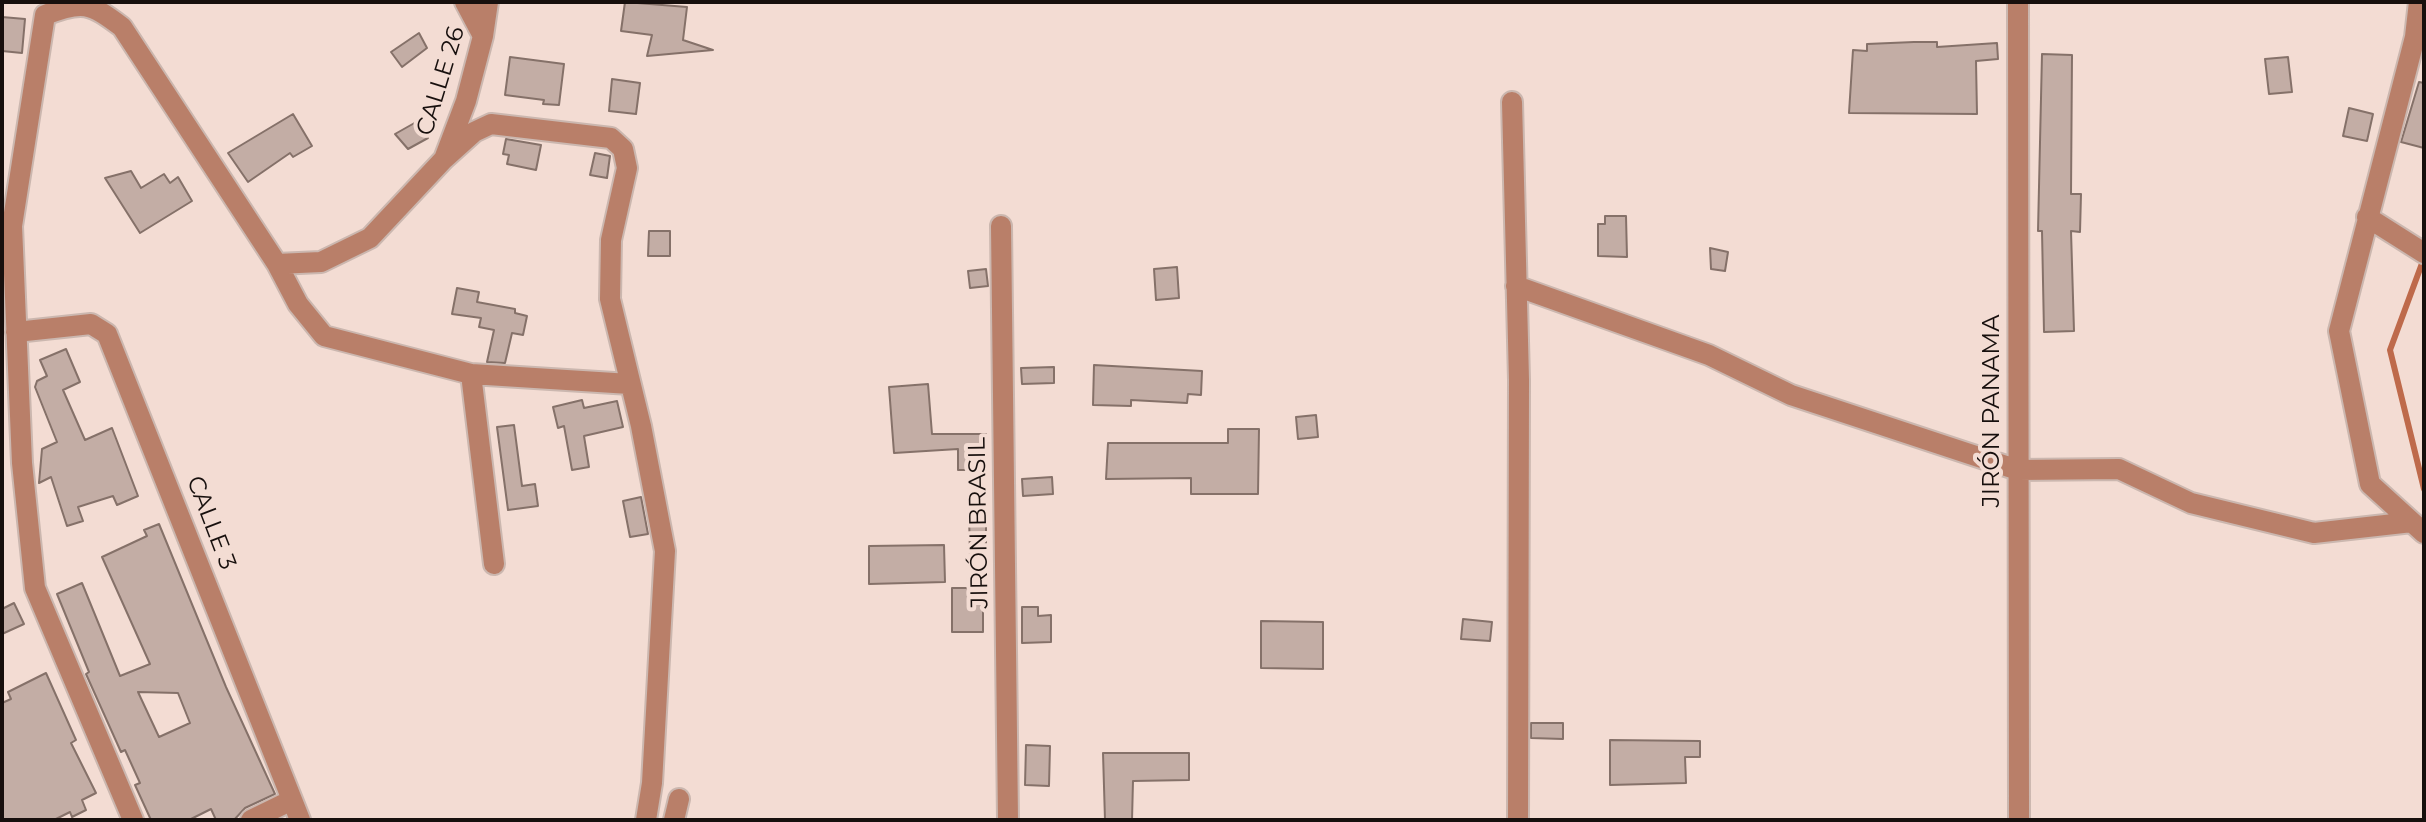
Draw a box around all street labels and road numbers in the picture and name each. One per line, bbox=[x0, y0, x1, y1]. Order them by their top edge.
street label: CALLE 26 bbox=[411, 23, 471, 139]
street label: JIRÓN PANAMA bbox=[1978, 315, 2006, 507]
street label: JIRÓN BRASIL bbox=[963, 437, 995, 609]
street label: CALLE 3 bbox=[180, 472, 242, 574]

